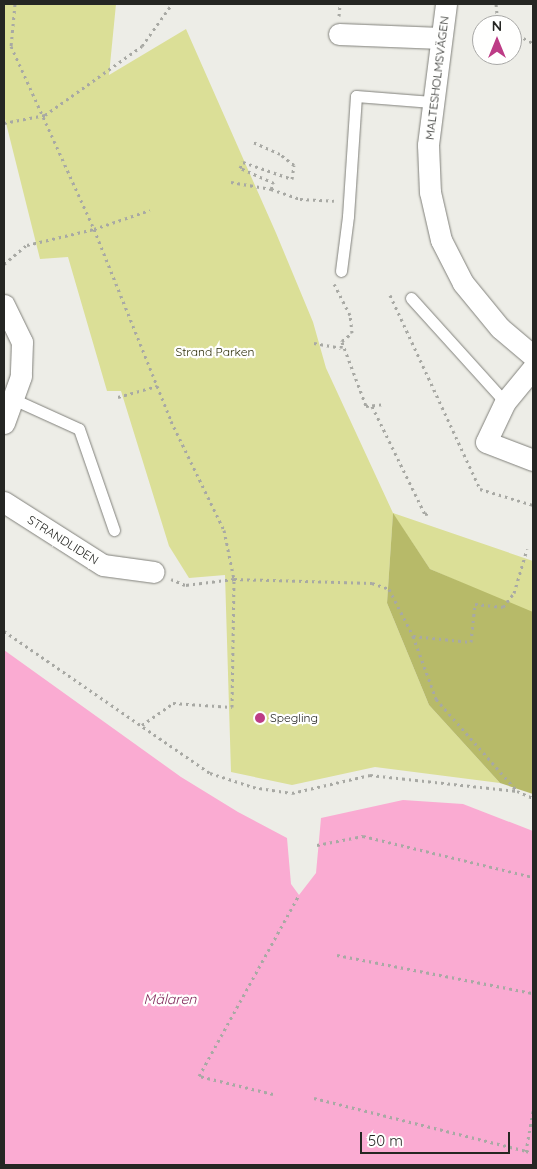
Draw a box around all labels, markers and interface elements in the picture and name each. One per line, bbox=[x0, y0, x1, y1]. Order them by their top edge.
street label: MALTESHOLMSVÄGEN bbox=[422, 15, 452, 141]
north arrow bbox=[472, 15, 522, 65]
text: N bbox=[492, 17, 502, 35]
park label: Strand Parken bbox=[176, 345, 254, 359]
street label: STRANDLIDEN bbox=[25, 513, 101, 567]
place label: Spegling bbox=[270, 711, 318, 725]
marker: Spegling bbox=[254, 712, 266, 724]
water label: Mälaren bbox=[144, 991, 196, 1007]
scale bar bbox=[362, 1122, 512, 1154]
text: 50 m bbox=[368, 1131, 403, 1150]

